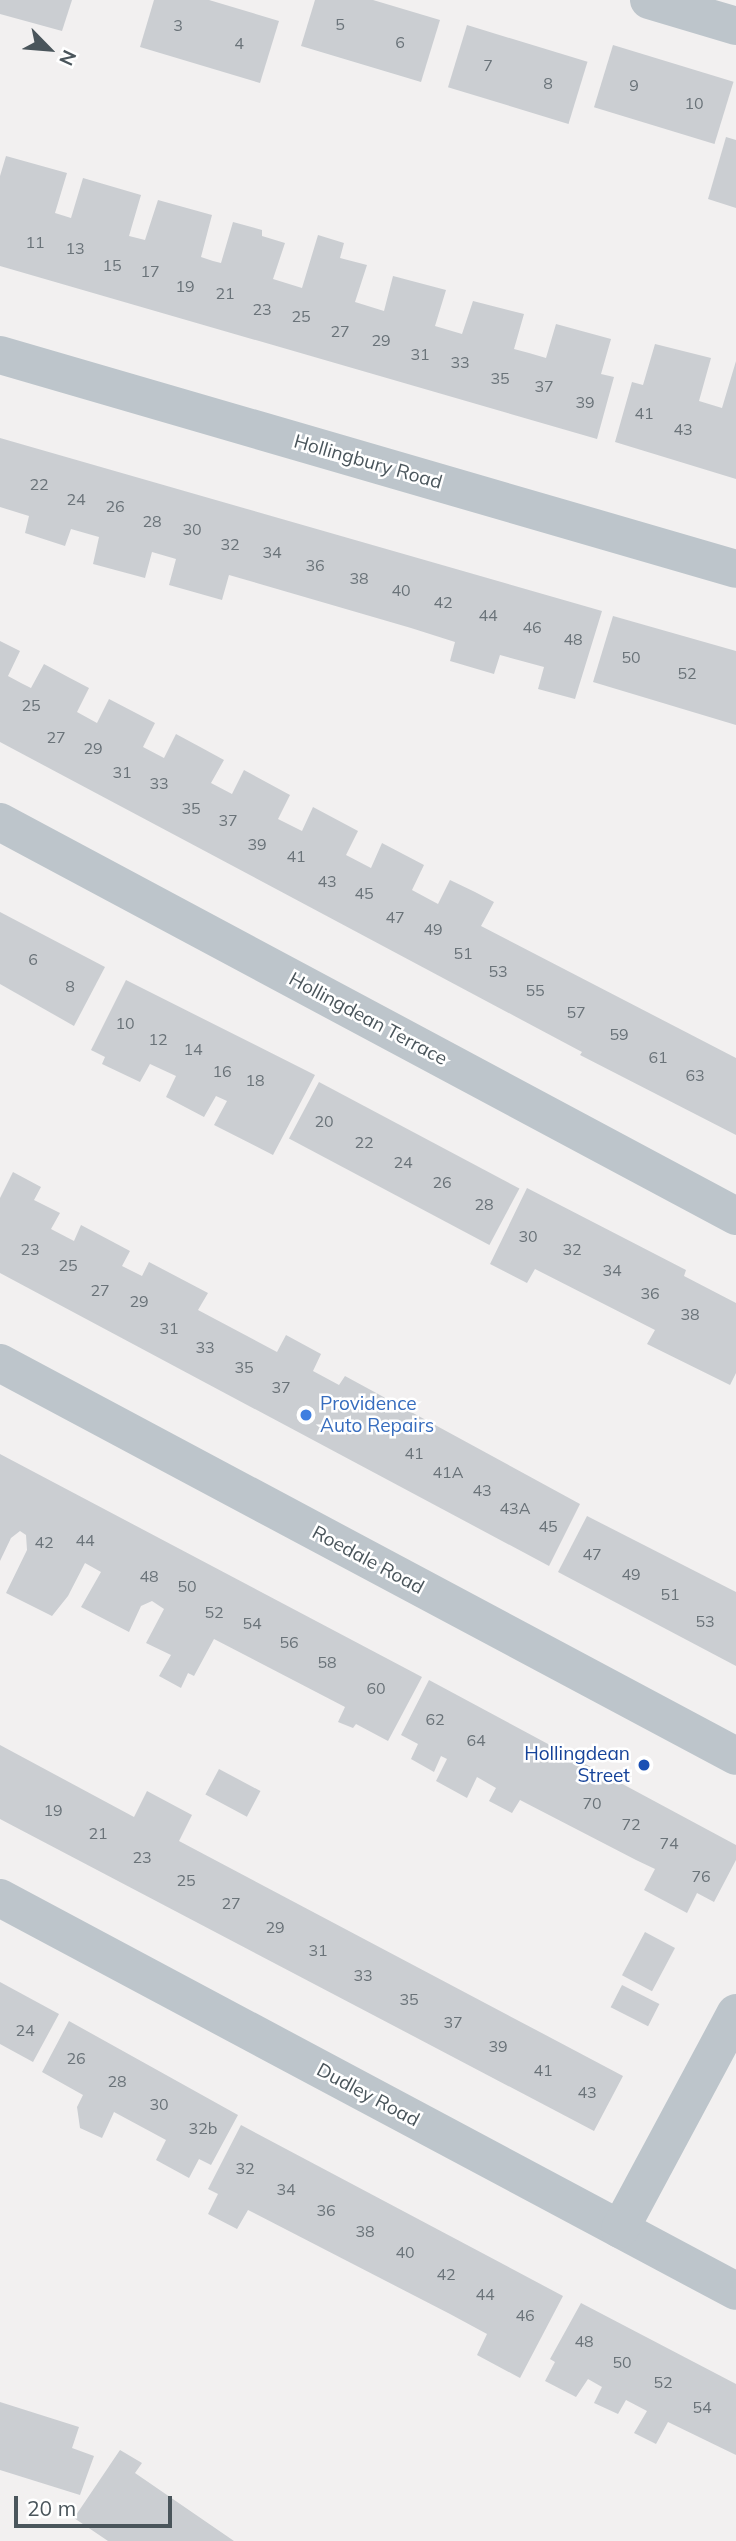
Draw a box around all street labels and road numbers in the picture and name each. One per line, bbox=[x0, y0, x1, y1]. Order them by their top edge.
street label: Hollingbury Road bbox=[291, 430, 445, 494]
street label: Hollingdean Terrace bbox=[285, 968, 451, 1070]
street label: Roedale Road bbox=[308, 1521, 428, 1599]
street label: Dudley Road bbox=[313, 2058, 423, 2132]

